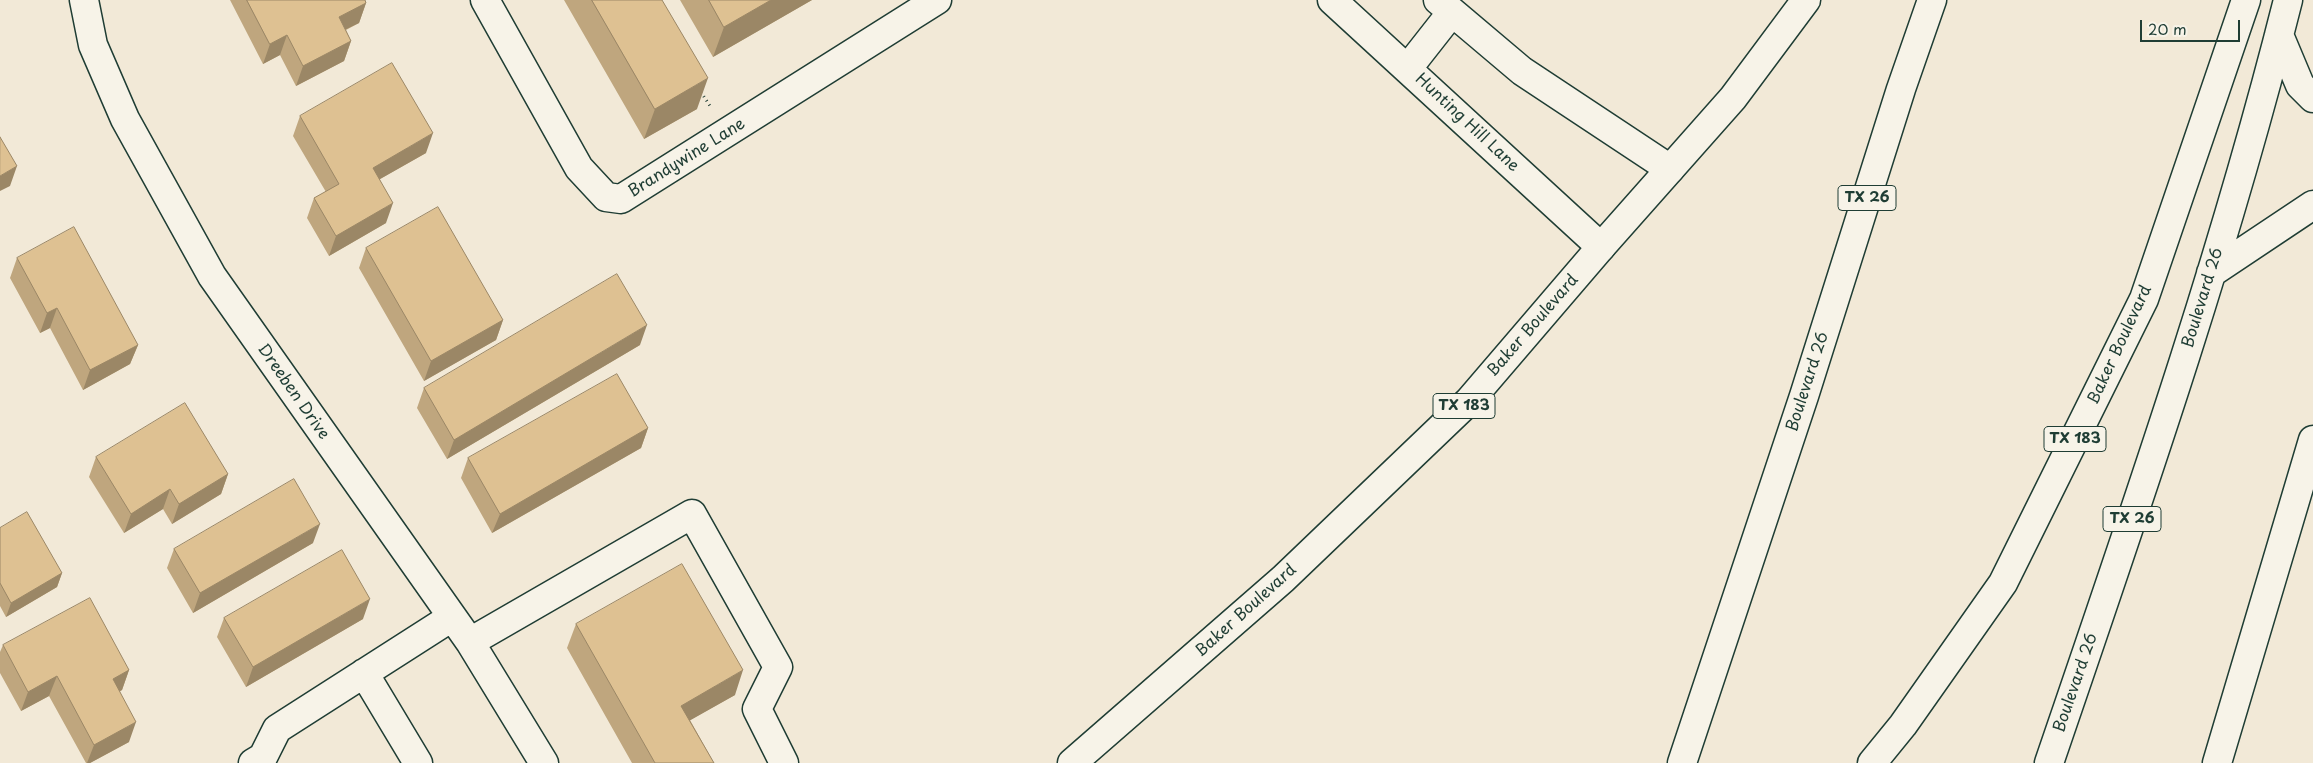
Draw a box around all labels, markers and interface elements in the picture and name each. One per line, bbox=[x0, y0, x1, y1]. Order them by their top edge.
scale bar bbox=[2143, 10, 2243, 42]
text: 20 m bbox=[2148, 17, 2187, 40]
street label: Hunting Hill Lane bbox=[1411, 70, 1523, 176]
street label: Brandywine Lane bbox=[625, 114, 749, 202]
road number: TX 26 bbox=[1838, 186, 1896, 210]
street label: Boulevard 26 bbox=[2179, 246, 2227, 350]
street label: Baker Boulevard bbox=[1483, 271, 1583, 381]
street label: Baker Boulevard bbox=[2084, 282, 2156, 408]
street label: Boulevard 26 bbox=[1783, 330, 1833, 434]
street label: Dreeben Drive bbox=[253, 341, 333, 443]
road number: TX 183 bbox=[1433, 394, 1495, 418]
road number: TX 183 bbox=[2044, 426, 2106, 452]
road number: TX 26 bbox=[2103, 506, 2161, 532]
street label: Baker Boulevard bbox=[1192, 561, 1300, 661]
street label: Boulevard 26 bbox=[2050, 631, 2102, 735]

